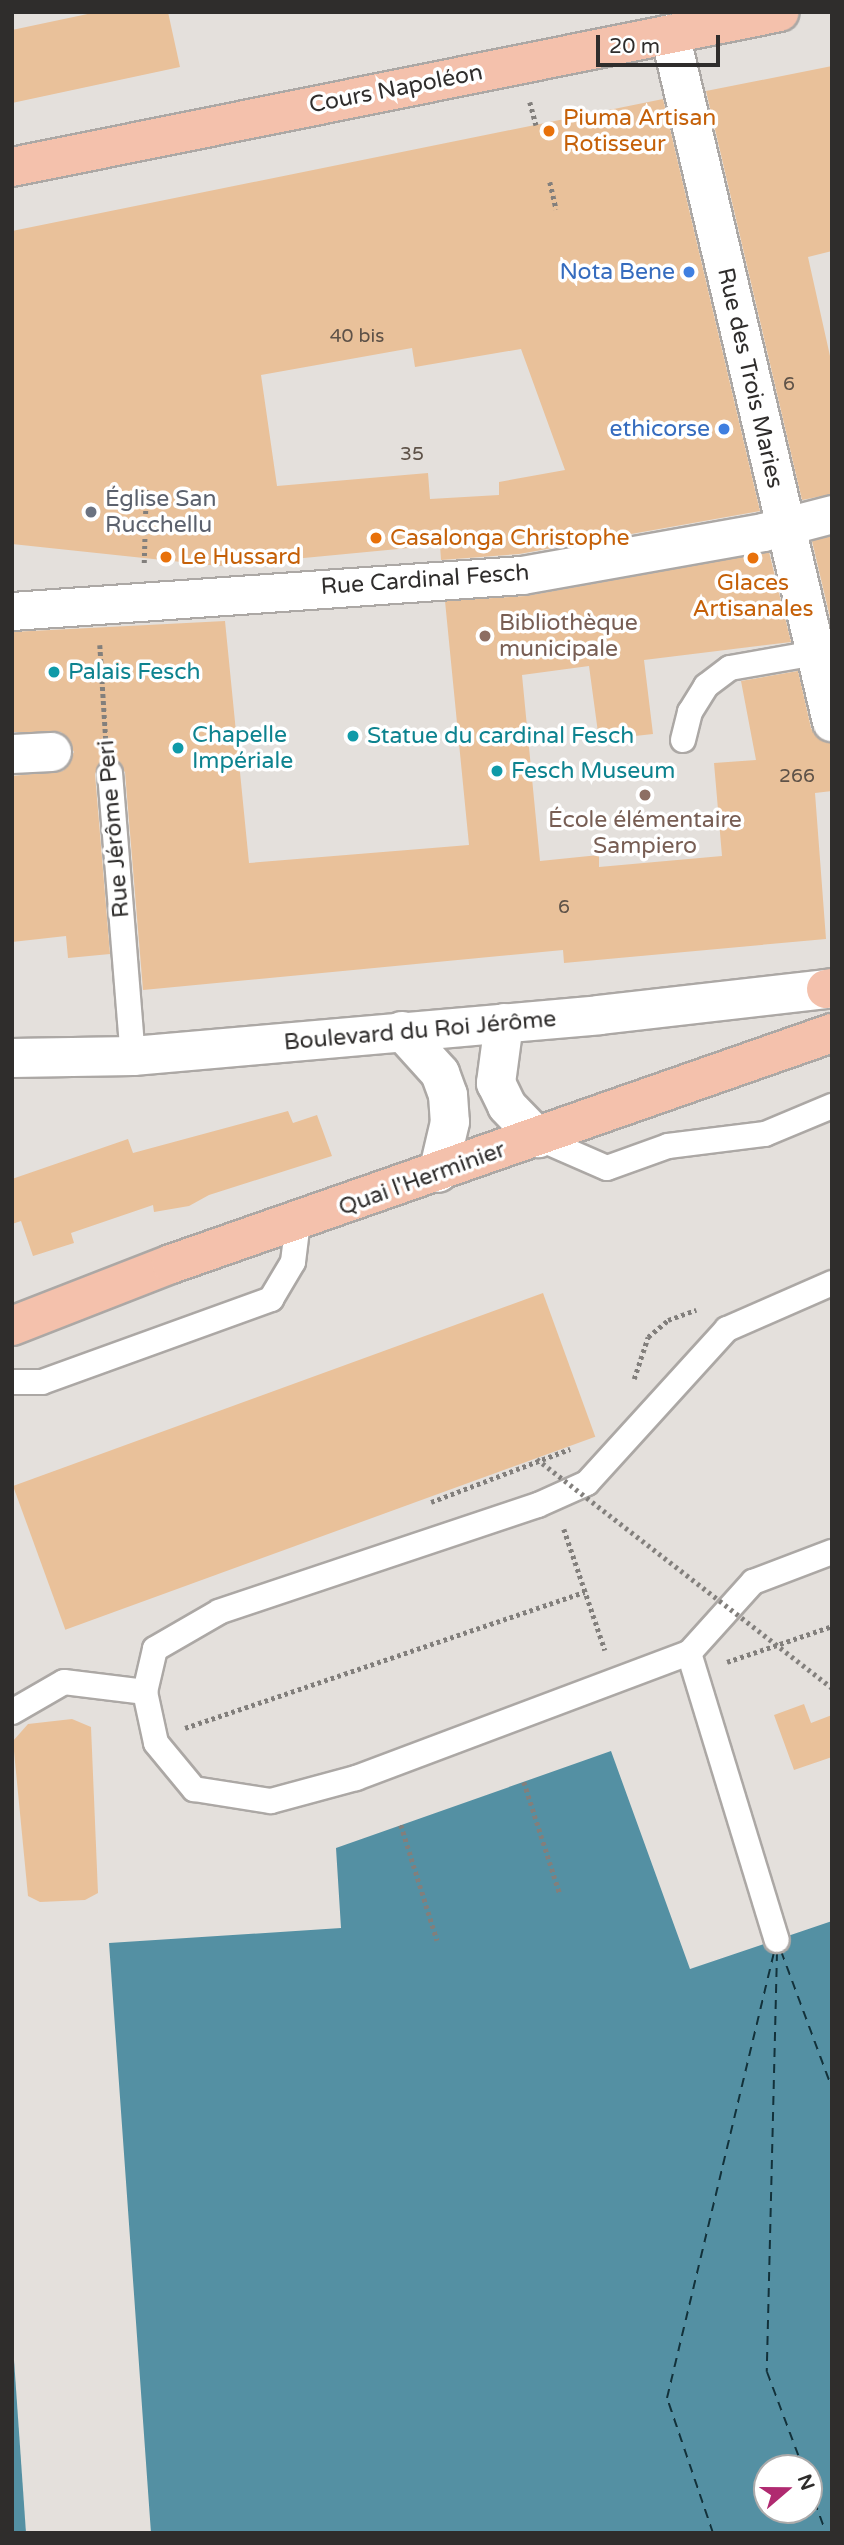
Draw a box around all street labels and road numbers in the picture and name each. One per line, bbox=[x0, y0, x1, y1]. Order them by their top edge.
street label: Cours Napoléon bbox=[307, 59, 485, 119]
street label: Rue des Trois Maries bbox=[711, 265, 789, 491]
street label: Rue Cardinal Fesch bbox=[320, 559, 530, 601]
street label: Rue Jérôme Peri bbox=[92, 739, 136, 919]
street label: Boulevard du Roi Jérôme bbox=[283, 1005, 557, 1057]
street label: Quai l'Herminier bbox=[335, 1136, 509, 1222]

